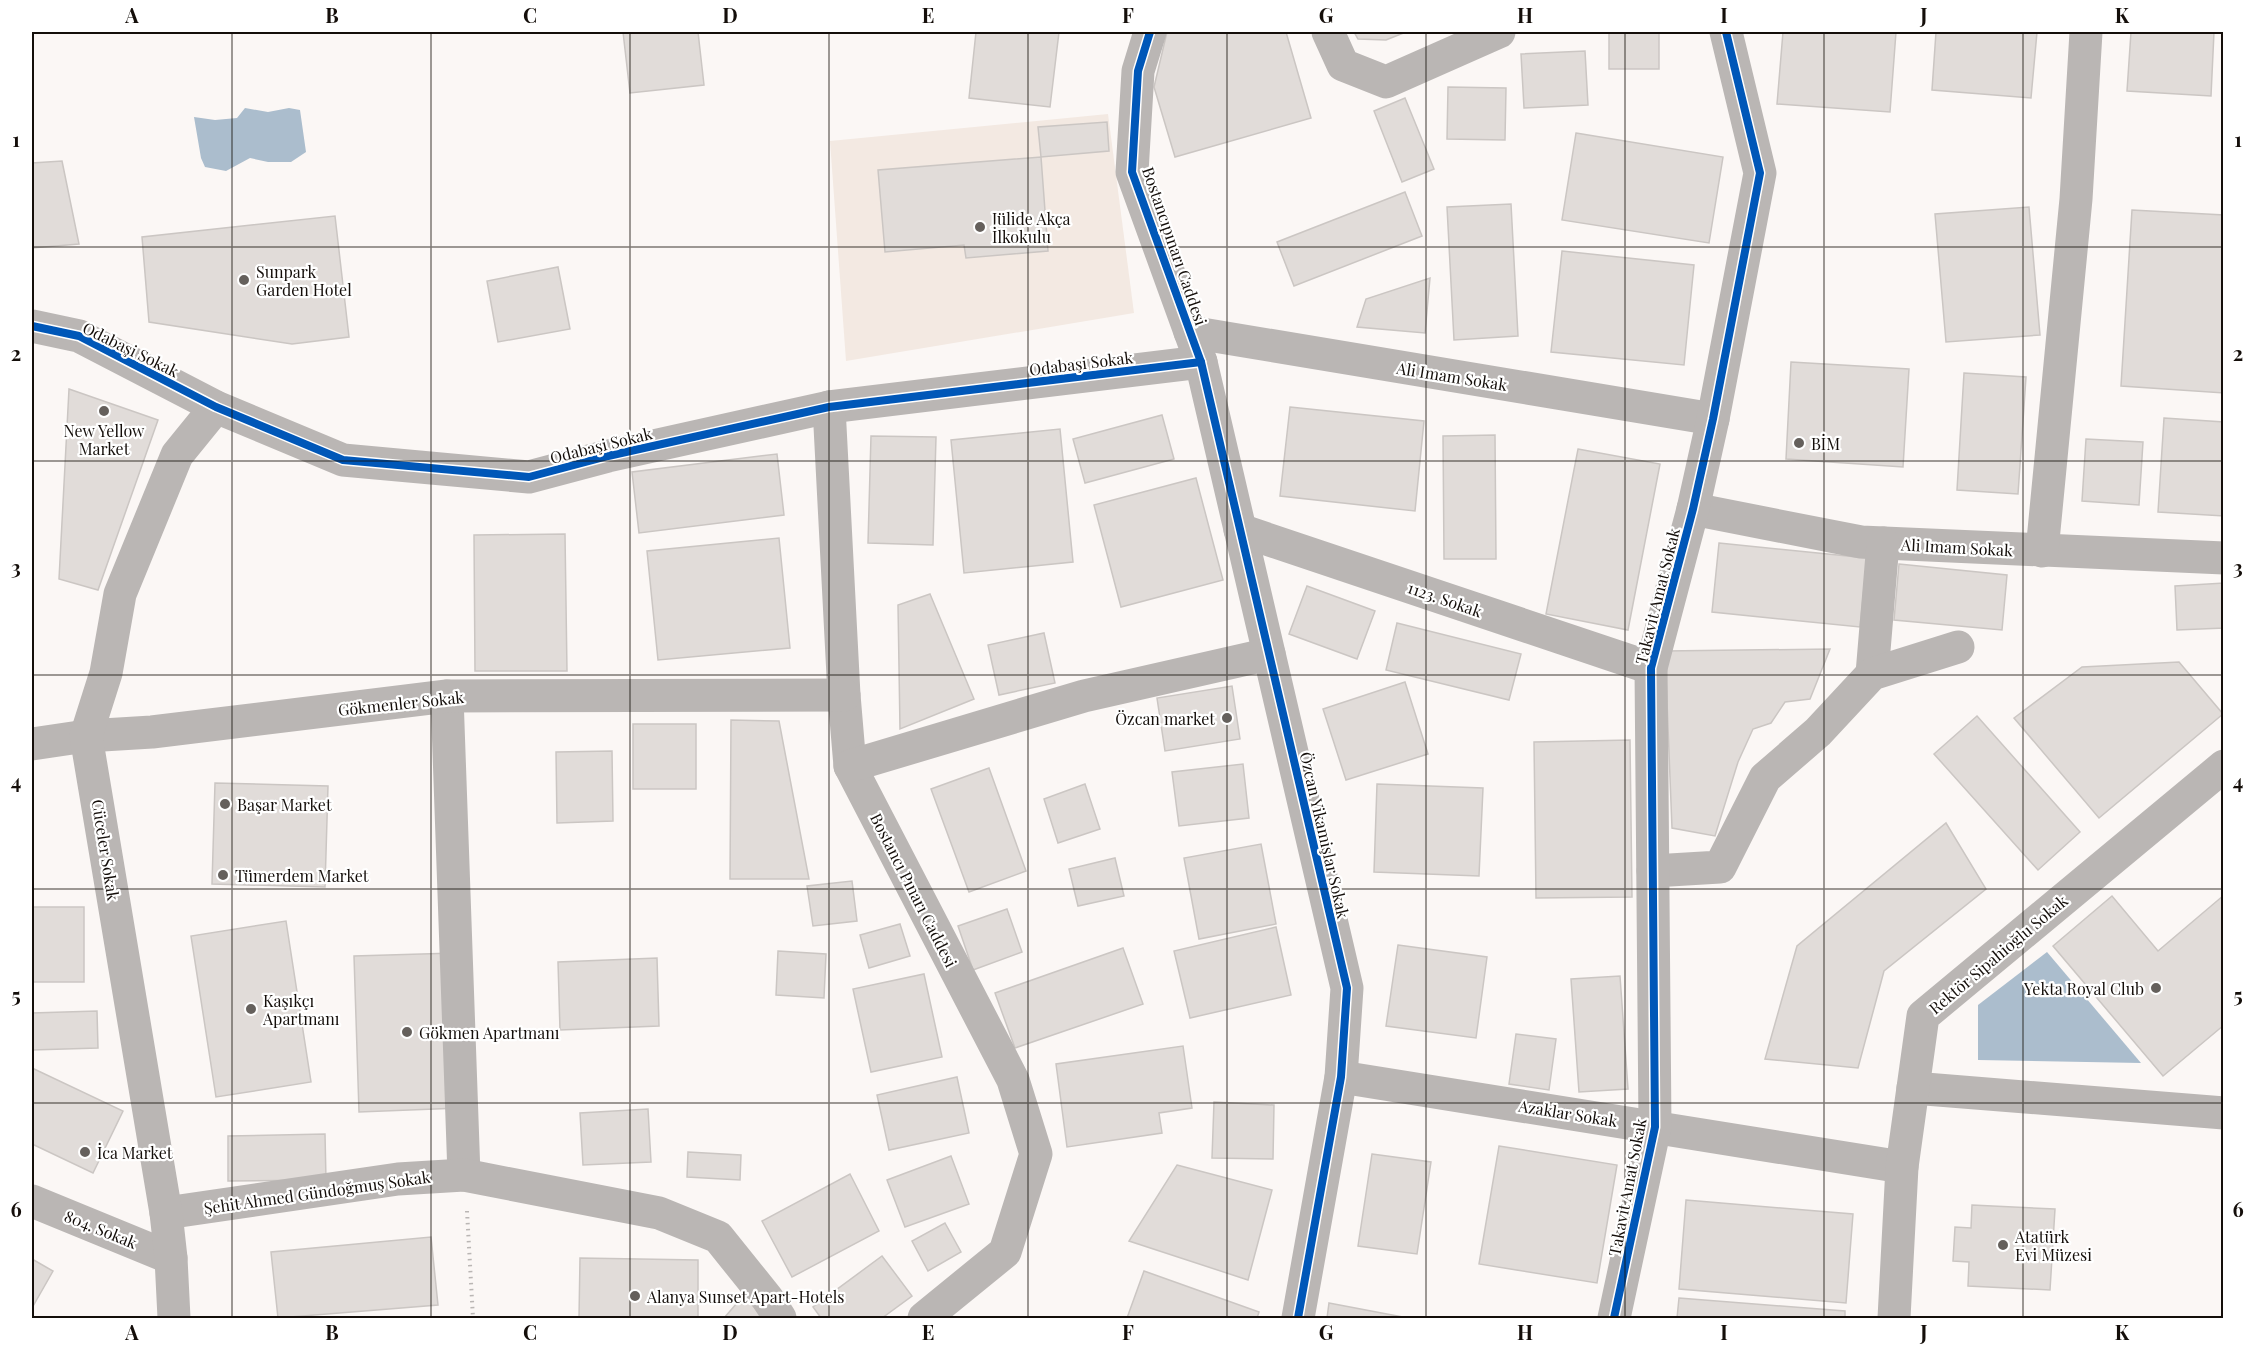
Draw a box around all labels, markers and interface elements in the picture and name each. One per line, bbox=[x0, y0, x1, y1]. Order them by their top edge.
text: A bbox=[124, 1, 139, 28]
text: B bbox=[325, 1, 339, 28]
text: C bbox=[523, 1, 537, 28]
text: D bbox=[722, 1, 738, 28]
text: E bbox=[922, 1, 934, 28]
text: F bbox=[1122, 1, 1134, 28]
text: G bbox=[1319, 1, 1334, 28]
text: H bbox=[1517, 1, 1533, 28]
text: I bbox=[1720, 1, 1728, 28]
text: J bbox=[1919, 1, 1928, 28]
text: K bbox=[2115, 1, 2130, 28]
text: 1 bbox=[12, 125, 20, 152]
text: 1 bbox=[2234, 125, 2242, 152]
street label: Bostancıpınarı Caddesi bbox=[1138, 164, 1212, 328]
place label: Jülide Akça İlkokulu bbox=[991, 208, 1071, 247]
marker: Jülide Akça İlkokulu bbox=[973, 220, 987, 234]
place label: Sunpark Garden Hotel bbox=[256, 261, 352, 300]
marker: Sunpark Garden Hotel bbox=[237, 273, 251, 287]
street label: Odabaşi Sokak bbox=[79, 317, 183, 381]
text: 2 bbox=[11, 339, 21, 366]
text: 2 bbox=[2233, 339, 2243, 366]
street label: Odabaşi Sokak bbox=[1028, 346, 1134, 380]
street label: Ali Imam Sokak bbox=[1394, 357, 1509, 395]
marker: New Yellow Market bbox=[97, 404, 111, 418]
place label: New Yellow Market bbox=[64, 420, 145, 459]
street label: Odabaşi Sokak bbox=[548, 422, 654, 468]
place label: BİM bbox=[1811, 433, 1840, 454]
marker: BİM bbox=[1792, 436, 1806, 450]
street label: Takavit Amat Sokak bbox=[1630, 525, 1684, 666]
street label: Ali Imam Sokak bbox=[1900, 534, 2014, 560]
text: 3 bbox=[11, 553, 21, 580]
text: 3 bbox=[2233, 553, 2243, 580]
street label: 1123. Sokak bbox=[1405, 576, 1485, 622]
street label: Gökmenler Sokak bbox=[337, 686, 465, 720]
place label: Özcan market bbox=[1115, 708, 1215, 729]
marker: Özcan market bbox=[1220, 711, 1234, 725]
street label: Özcan Yikamişlar Sokak bbox=[1296, 750, 1354, 921]
text: 4 bbox=[11, 767, 21, 794]
text: 4 bbox=[2233, 767, 2243, 794]
place label: Başar Market bbox=[237, 794, 332, 815]
marker: Başar Market bbox=[218, 797, 232, 811]
street label: Cüceler Sokak bbox=[88, 798, 124, 902]
street label: Bostancı Pınarı Caddesi bbox=[866, 809, 962, 971]
place label: Tümerdem Market bbox=[235, 865, 369, 886]
marker: Tümerdem Market bbox=[216, 868, 230, 882]
street label: Rektör Sipahioğlu Sokak bbox=[1924, 890, 2072, 1018]
place label: Yekta Royal Club bbox=[2023, 978, 2144, 999]
text: 5 bbox=[11, 981, 21, 1008]
marker: Yekta Royal Club bbox=[2149, 981, 2163, 995]
text: 5 bbox=[2233, 981, 2243, 1008]
place label: Kaşıkçı Apartmanı bbox=[262, 990, 340, 1029]
marker: Kaşıkçı Apartmanı bbox=[244, 1002, 258, 1016]
place label: Gökmen Apartmanı bbox=[419, 1022, 560, 1043]
marker: Gökmen Apartmanı bbox=[400, 1025, 414, 1039]
street label: Azaklar Sokak bbox=[1516, 1095, 1619, 1131]
street label: Takavit Amat Sokak bbox=[1603, 1116, 1651, 1258]
place label: İca Market bbox=[97, 1142, 173, 1163]
marker: İca Market bbox=[78, 1145, 92, 1159]
street label: Şehit Ahmed Gündoğmuş Sokak bbox=[202, 1166, 432, 1218]
text: 6 bbox=[10, 1195, 22, 1222]
text: 6 bbox=[2232, 1195, 2244, 1222]
street label: 804. Sokak bbox=[62, 1205, 141, 1253]
place label: Atatürk Evi Müzesi bbox=[2014, 1226, 2092, 1265]
marker: Atatürk Evi Müzesi bbox=[1996, 1238, 2010, 1252]
place label: Alanya Sunset Apart-Hotels bbox=[646, 1286, 845, 1307]
marker: Alanya Sunset Apart-Hotels bbox=[628, 1289, 642, 1303]
text: A bbox=[124, 1318, 139, 1345]
text: B bbox=[325, 1318, 339, 1345]
text: C bbox=[523, 1318, 537, 1345]
text: D bbox=[722, 1318, 738, 1345]
text: E bbox=[922, 1318, 934, 1345]
text: F bbox=[1122, 1318, 1134, 1345]
text: G bbox=[1319, 1318, 1334, 1345]
text: H bbox=[1517, 1318, 1533, 1345]
text: I bbox=[1720, 1318, 1728, 1345]
text: J bbox=[1919, 1318, 1928, 1345]
text: K bbox=[2115, 1318, 2130, 1345]

